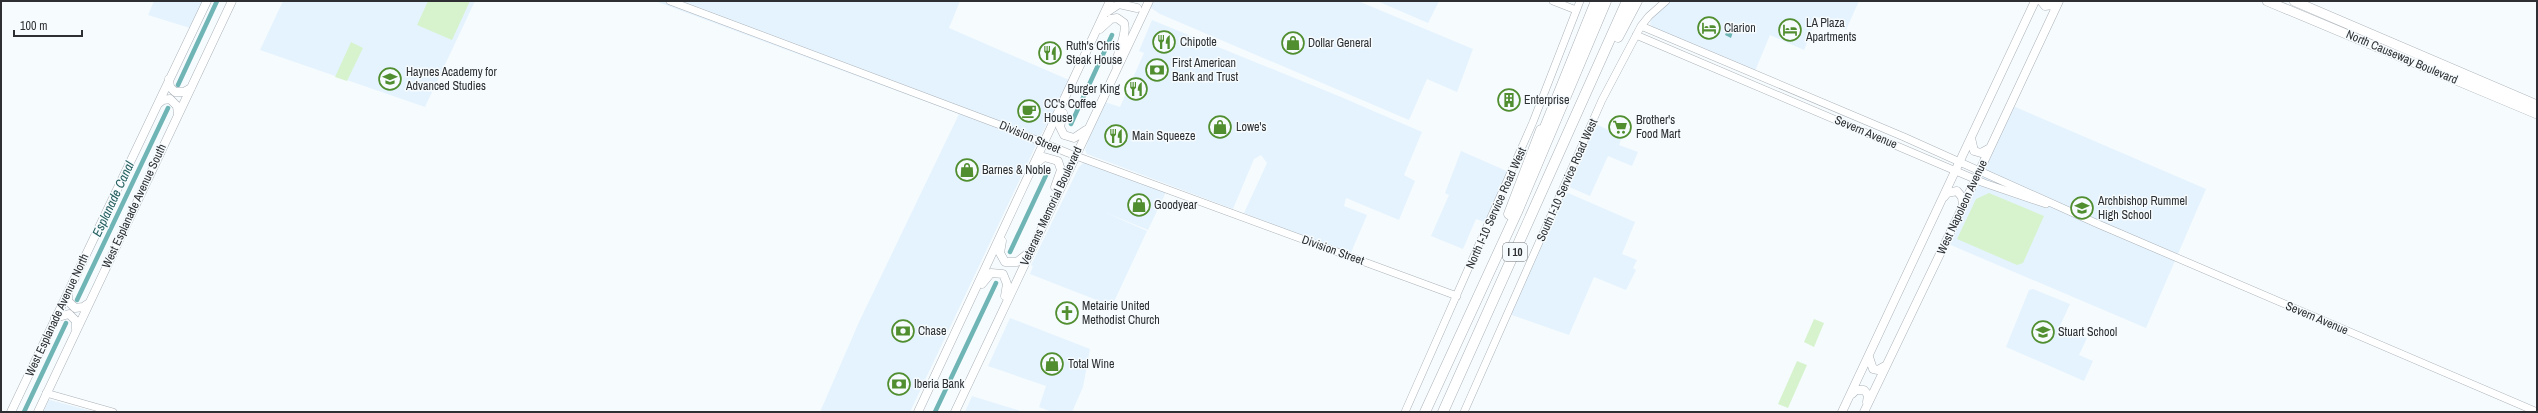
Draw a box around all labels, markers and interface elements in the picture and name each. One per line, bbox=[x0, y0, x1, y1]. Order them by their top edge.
scale bar bbox=[14, 12, 82, 38]
hotel icon: Clarion bbox=[1696, 15, 1722, 41]
place label: LA Plaza Apartments bbox=[1805, 15, 1856, 45]
hotel icon: LA Plaza Apartments bbox=[1777, 17, 1803, 43]
text: 100 m bbox=[20, 18, 47, 34]
place label: Clarion bbox=[1724, 20, 1756, 36]
street label: North Causeway Boulevard bbox=[2344, 26, 2460, 88]
restaurant icon: Chipotle bbox=[1151, 29, 1177, 55]
shop icon: Dollar General bbox=[1280, 30, 1306, 56]
place label: Chipotle bbox=[1180, 34, 1217, 50]
place label: Dollar General bbox=[1308, 35, 1371, 51]
place label: Ruth's Chris Steak House bbox=[1066, 38, 1122, 68]
restaurant icon: Ruth's Chris Steak House bbox=[1037, 40, 1063, 66]
place label: First American Bank and Trust bbox=[1172, 55, 1238, 85]
bank icon: First American Bank and Trust bbox=[1144, 57, 1170, 83]
place label: Haynes Academy for Advanced Studies bbox=[405, 64, 498, 94]
school or university icon: Haynes Academy for Advanced Studies bbox=[377, 66, 403, 92]
restaurant icon: Burger King bbox=[1123, 76, 1149, 102]
place label: Burger King bbox=[1067, 81, 1121, 97]
building icon: Enterprise bbox=[1496, 87, 1522, 113]
place label: Enterprise bbox=[1524, 92, 1569, 108]
place label: CC's Coffee House bbox=[1044, 96, 1097, 126]
cafe icon: CC's Coffee House bbox=[1016, 98, 1042, 124]
place label: Brother's Food Mart bbox=[1636, 112, 1681, 142]
street label: Severn Avenue bbox=[1832, 112, 1900, 152]
shop icon: Lowe's bbox=[1207, 114, 1233, 140]
supermarket icon: Brother's Food Mart bbox=[1607, 114, 1633, 140]
street label: South I-10 Service Road West bbox=[1533, 116, 1601, 244]
street label: Division Street bbox=[997, 117, 1063, 157]
place label: Lowe's bbox=[1236, 119, 1266, 135]
restaurant icon: Main Squeeze bbox=[1103, 123, 1129, 149]
place label: Main Squeeze bbox=[1132, 128, 1195, 144]
street label: West Esplanade Avenue South bbox=[98, 141, 170, 271]
street label: Veterans Memorial Boulevard bbox=[1016, 144, 1086, 268]
street label: North I-10 Service Road West bbox=[1462, 145, 1530, 271]
shop icon: Barnes & Noble bbox=[954, 157, 980, 183]
street label: West Napoleon Avenue bbox=[1933, 157, 1991, 257]
water label: Esplanade Canal bbox=[88, 158, 138, 239]
place label: Barnes & Noble bbox=[982, 162, 1051, 178]
shop icon: Goodyear bbox=[1126, 192, 1152, 218]
place label: Archbishop Rummel High School bbox=[2097, 193, 2187, 223]
school or university icon: Archbishop Rummel High School bbox=[2069, 195, 2095, 221]
place label: Goodyear bbox=[1154, 197, 1198, 213]
street label: Division Street bbox=[1300, 231, 1367, 269]
road number: I 10 bbox=[1503, 243, 1527, 261]
street label: West Esplanade Avenue North bbox=[22, 251, 92, 379]
place label: Metairie United Methodist Church bbox=[1082, 298, 1160, 328]
street label: Severn Avenue bbox=[2283, 298, 2351, 338]
church icon: Metairie United Methodist Church bbox=[1054, 300, 1080, 326]
bank icon: Chase bbox=[890, 318, 916, 344]
school or university icon: Stuart School bbox=[2030, 319, 2056, 345]
place label: Chase bbox=[918, 323, 946, 339]
place label: Stuart School bbox=[2058, 324, 2117, 340]
shop icon: Total Wine bbox=[1039, 351, 1065, 377]
place label: Total Wine bbox=[1068, 356, 1115, 372]
bank icon: Iberia Bank bbox=[886, 371, 912, 397]
place label: Iberia Bank bbox=[914, 376, 964, 392]

